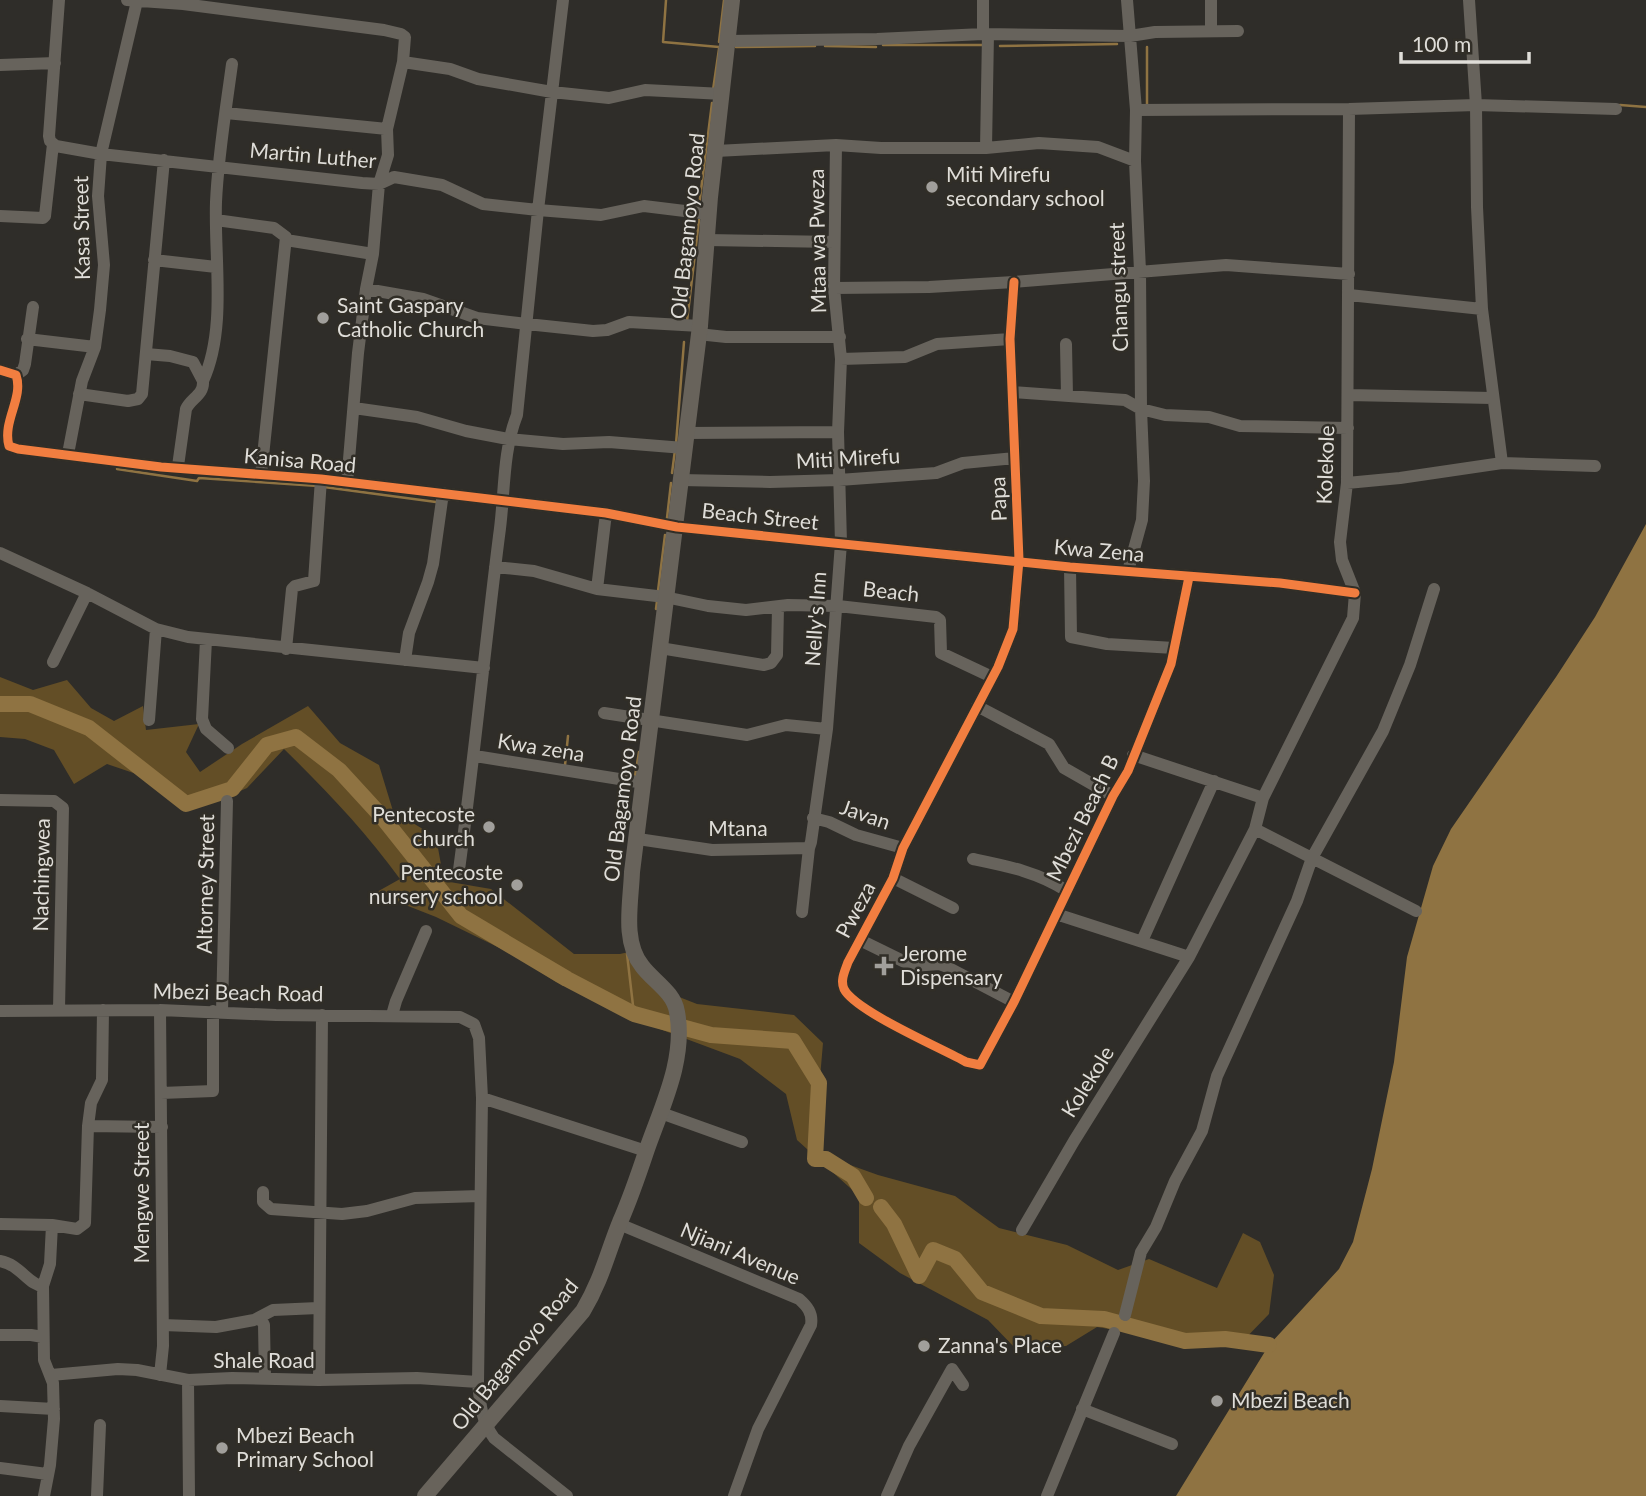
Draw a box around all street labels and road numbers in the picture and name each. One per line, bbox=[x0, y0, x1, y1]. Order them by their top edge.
street label: Old Bagamoyo Road bbox=[664, 131, 709, 320]
street label: Martin Luther bbox=[249, 137, 378, 173]
street label: Mtaa wa Pweza bbox=[803, 168, 830, 314]
street label: Kasa Street bbox=[67, 175, 94, 280]
street label: Changu street bbox=[1103, 222, 1132, 352]
street label: Kolekole bbox=[1311, 425, 1338, 505]
street label: Kanisa Road bbox=[243, 442, 357, 477]
street label: Miti Mirefu bbox=[795, 442, 901, 473]
street label: Papa bbox=[984, 476, 1011, 522]
street label: Beach Street bbox=[700, 497, 820, 534]
street label: Kwa Zena bbox=[1053, 533, 1145, 566]
street label: Nelly's Inn bbox=[799, 570, 830, 667]
street label: Beach bbox=[862, 575, 921, 606]
street label: Old Bagamoyo Road bbox=[598, 694, 645, 883]
street label: Kwa zena bbox=[496, 727, 587, 766]
street label: Mbezi Beach B bbox=[1040, 750, 1123, 885]
street label: Javan bbox=[837, 793, 894, 834]
street label: Altorney Street bbox=[191, 813, 218, 954]
street label: Mtana bbox=[708, 815, 768, 840]
street label: Nachingwea bbox=[27, 818, 54, 932]
street label: Pweza bbox=[830, 877, 880, 942]
street label: Mbezi Beach Road bbox=[152, 978, 324, 1005]
street label: Kolekole bbox=[1055, 1041, 1118, 1121]
street label: Mengwe Street bbox=[128, 1122, 153, 1264]
street label: Njiani Avenue bbox=[677, 1216, 804, 1289]
street label: Old Bagamoyo Road bbox=[445, 1273, 582, 1435]
street label: Shale Road bbox=[213, 1347, 315, 1372]

